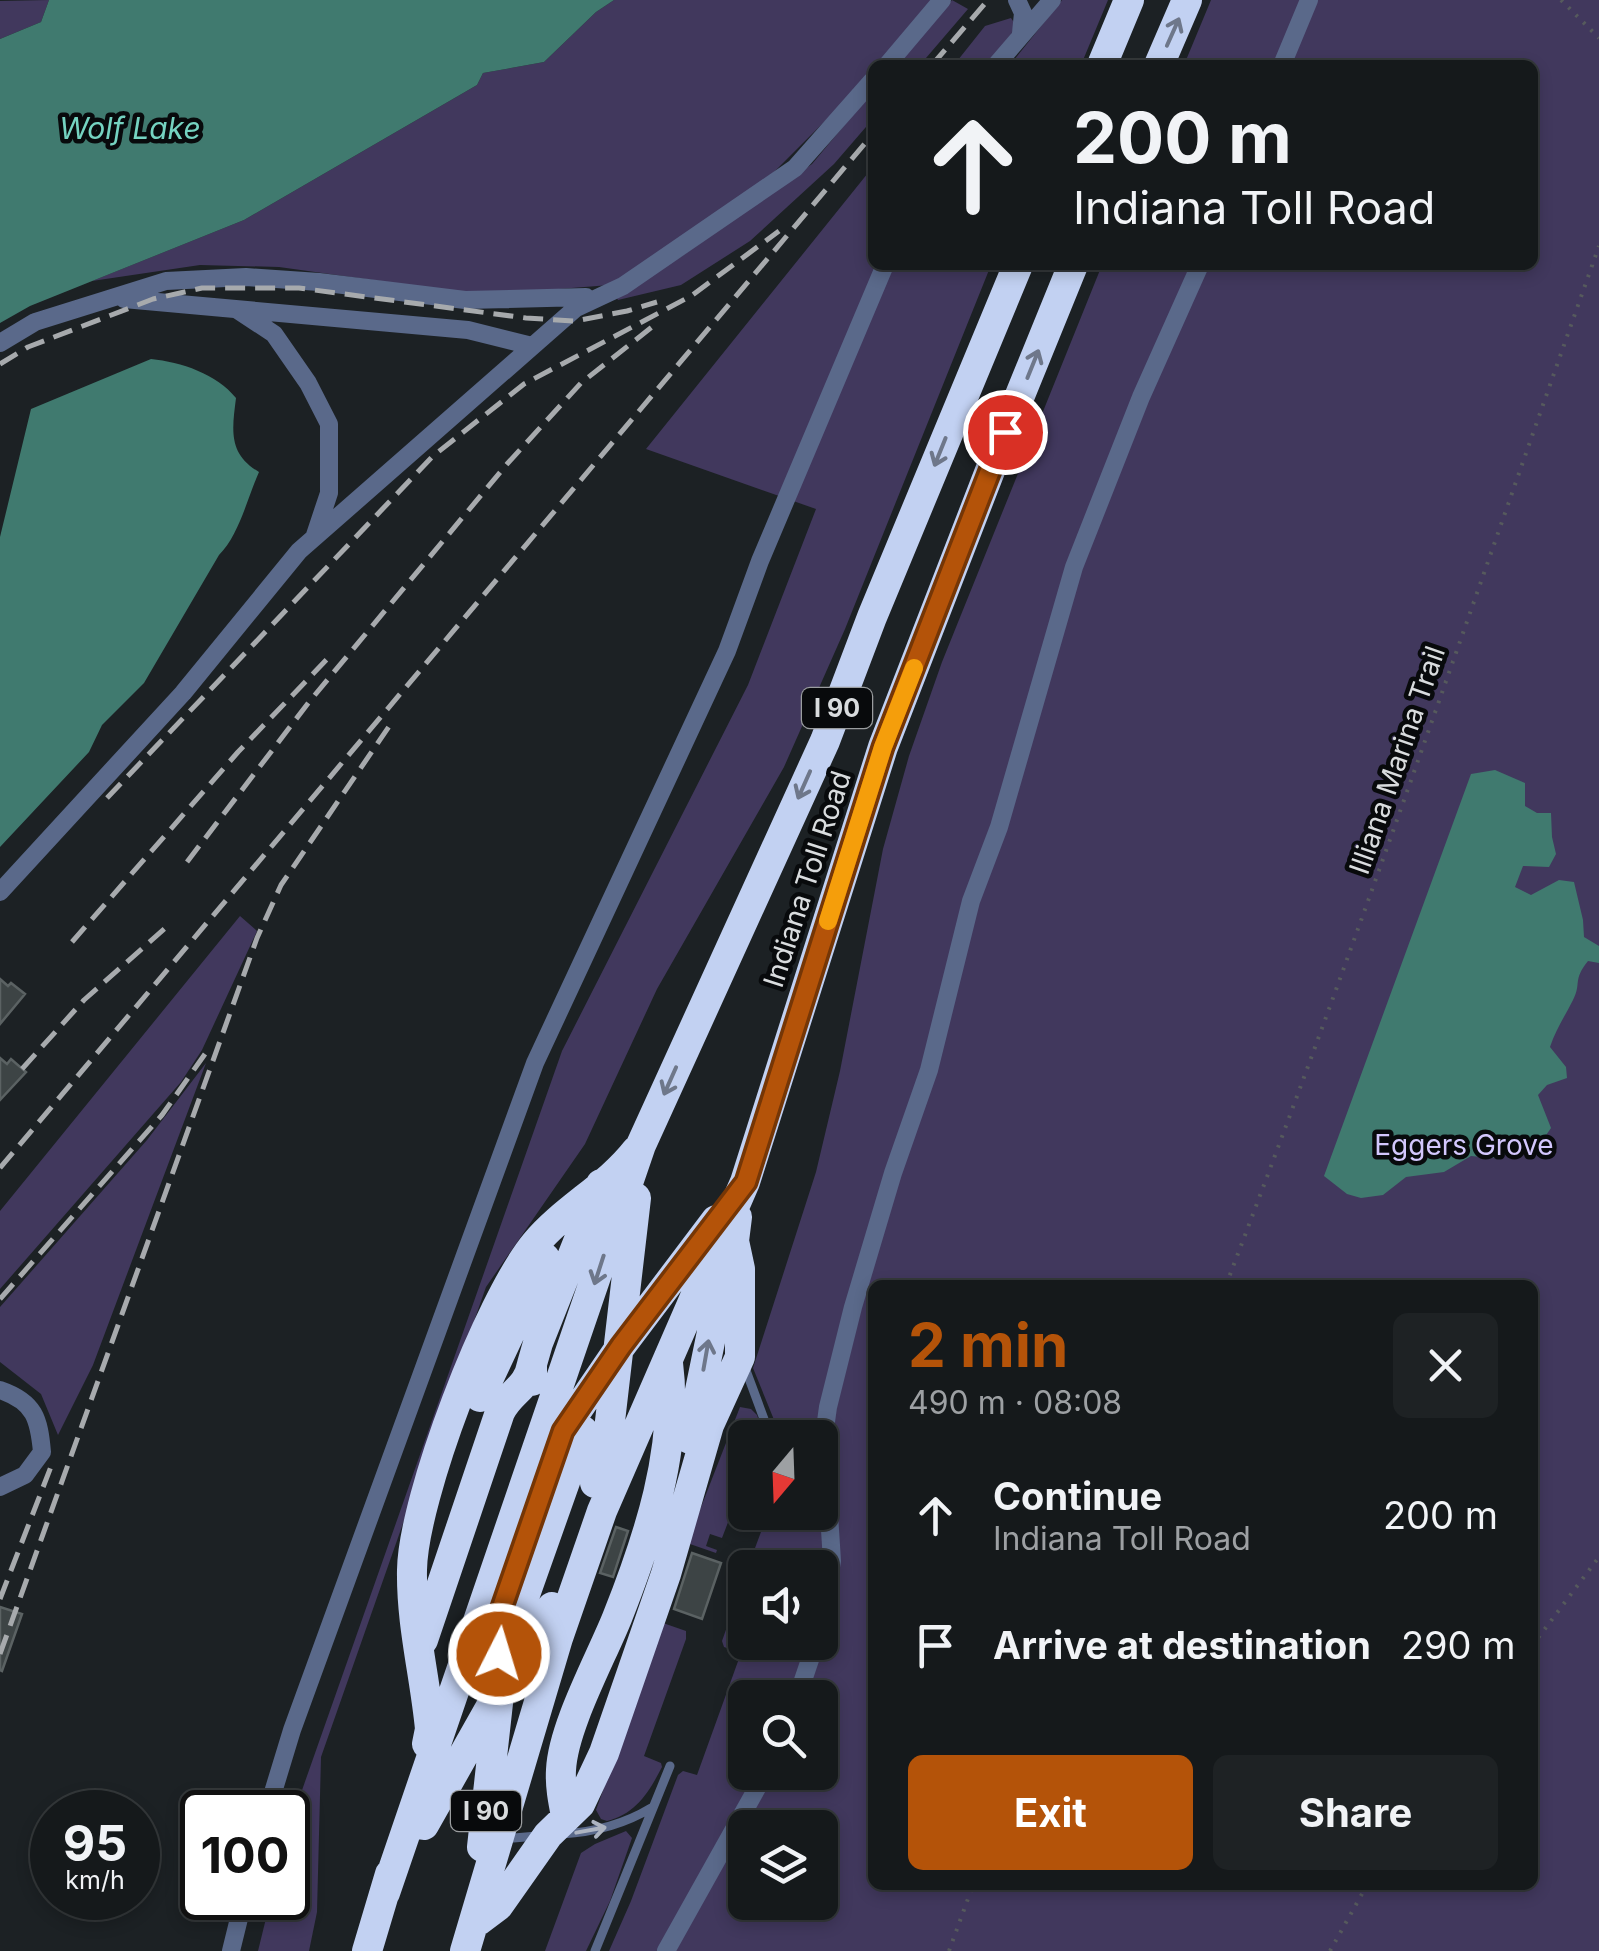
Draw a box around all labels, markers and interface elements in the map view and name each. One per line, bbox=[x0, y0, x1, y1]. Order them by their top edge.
one-way arrow bbox=[1165, 18, 1183, 48]
text: 200 m bbox=[1073, 95, 1292, 180]
icon: ahead bbox=[908, 100, 1038, 230]
water label: Wolf Lake bbox=[59, 110, 201, 146]
text: Indiana Toll Road bbox=[1073, 180, 1435, 235]
one-way arrow bbox=[1025, 349, 1043, 379]
pin bbox=[963, 390, 1048, 475]
icon: arrive bbox=[978, 405, 1033, 460]
one-way arrow bbox=[930, 436, 948, 467]
street label: Illiana Marina Trail bbox=[1342, 641, 1452, 879]
road number: I 90 bbox=[802, 688, 872, 728]
street label: Indiana Toll Road bbox=[756, 767, 858, 991]
one-way arrow bbox=[794, 769, 813, 799]
one-way arrow bbox=[660, 1065, 678, 1096]
park label: Eggers Grove bbox=[1374, 1128, 1554, 1162]
one-way arrow bbox=[589, 1254, 607, 1286]
text: 2 min bbox=[908, 1309, 1068, 1381]
button: close bbox=[1393, 1313, 1498, 1418]
one-way arrow bbox=[697, 1339, 716, 1371]
text: 490 m · 08:08 bbox=[908, 1383, 1122, 1422]
north arrow bbox=[728, 1420, 838, 1530]
map controls bbox=[728, 1420, 838, 1920]
text: Continue bbox=[993, 1473, 1162, 1519]
icon: ahead bbox=[908, 1488, 963, 1543]
text: 200 m bbox=[1383, 1492, 1498, 1538]
text: Indiana Toll Road bbox=[993, 1519, 1251, 1558]
button: sound bbox=[728, 1550, 838, 1660]
position arrow bbox=[447, 1602, 551, 1706]
icon: arrive bbox=[908, 1618, 963, 1673]
text: Arrive at destination bbox=[993, 1622, 1371, 1668]
text: 290 m bbox=[1401, 1622, 1516, 1668]
button: search bbox=[728, 1680, 838, 1790]
button: Exit bbox=[908, 1755, 1193, 1870]
button: Share bbox=[1213, 1755, 1498, 1870]
speed limit sign: 100 bbox=[180, 1790, 310, 1920]
road number: I 90 bbox=[451, 1791, 521, 1831]
button: layers bbox=[728, 1810, 838, 1920]
text: 95 bbox=[63, 1813, 127, 1873]
one-way arrow bbox=[575, 1820, 607, 1839]
text: km/h bbox=[65, 1865, 125, 1895]

